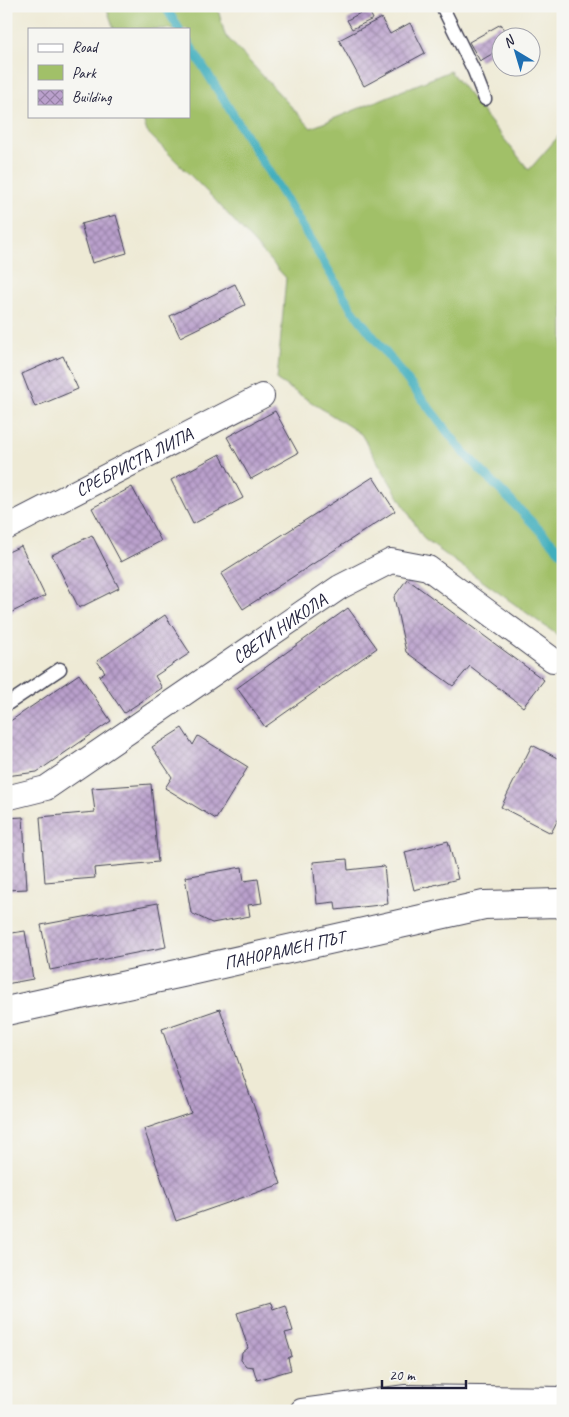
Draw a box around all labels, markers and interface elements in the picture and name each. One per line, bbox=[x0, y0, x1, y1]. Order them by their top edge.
legend bbox=[28, 28, 190, 118]
north arrow bbox=[492, 28, 542, 78]
text: N bbox=[500, 31, 519, 52]
text: Road bbox=[72, 38, 99, 57]
text: Park bbox=[72, 64, 97, 83]
text: Building bbox=[72, 88, 112, 107]
street label: СРЕБРИСТА ЛИПА bbox=[72, 422, 197, 501]
street label: СВЕТИ НИКОЛА bbox=[228, 588, 331, 668]
street label: ПАНОРАМЕН ПЪТ bbox=[222, 925, 351, 974]
scale bar bbox=[382, 1357, 465, 1389]
text: 20 m bbox=[389, 1366, 416, 1385]

